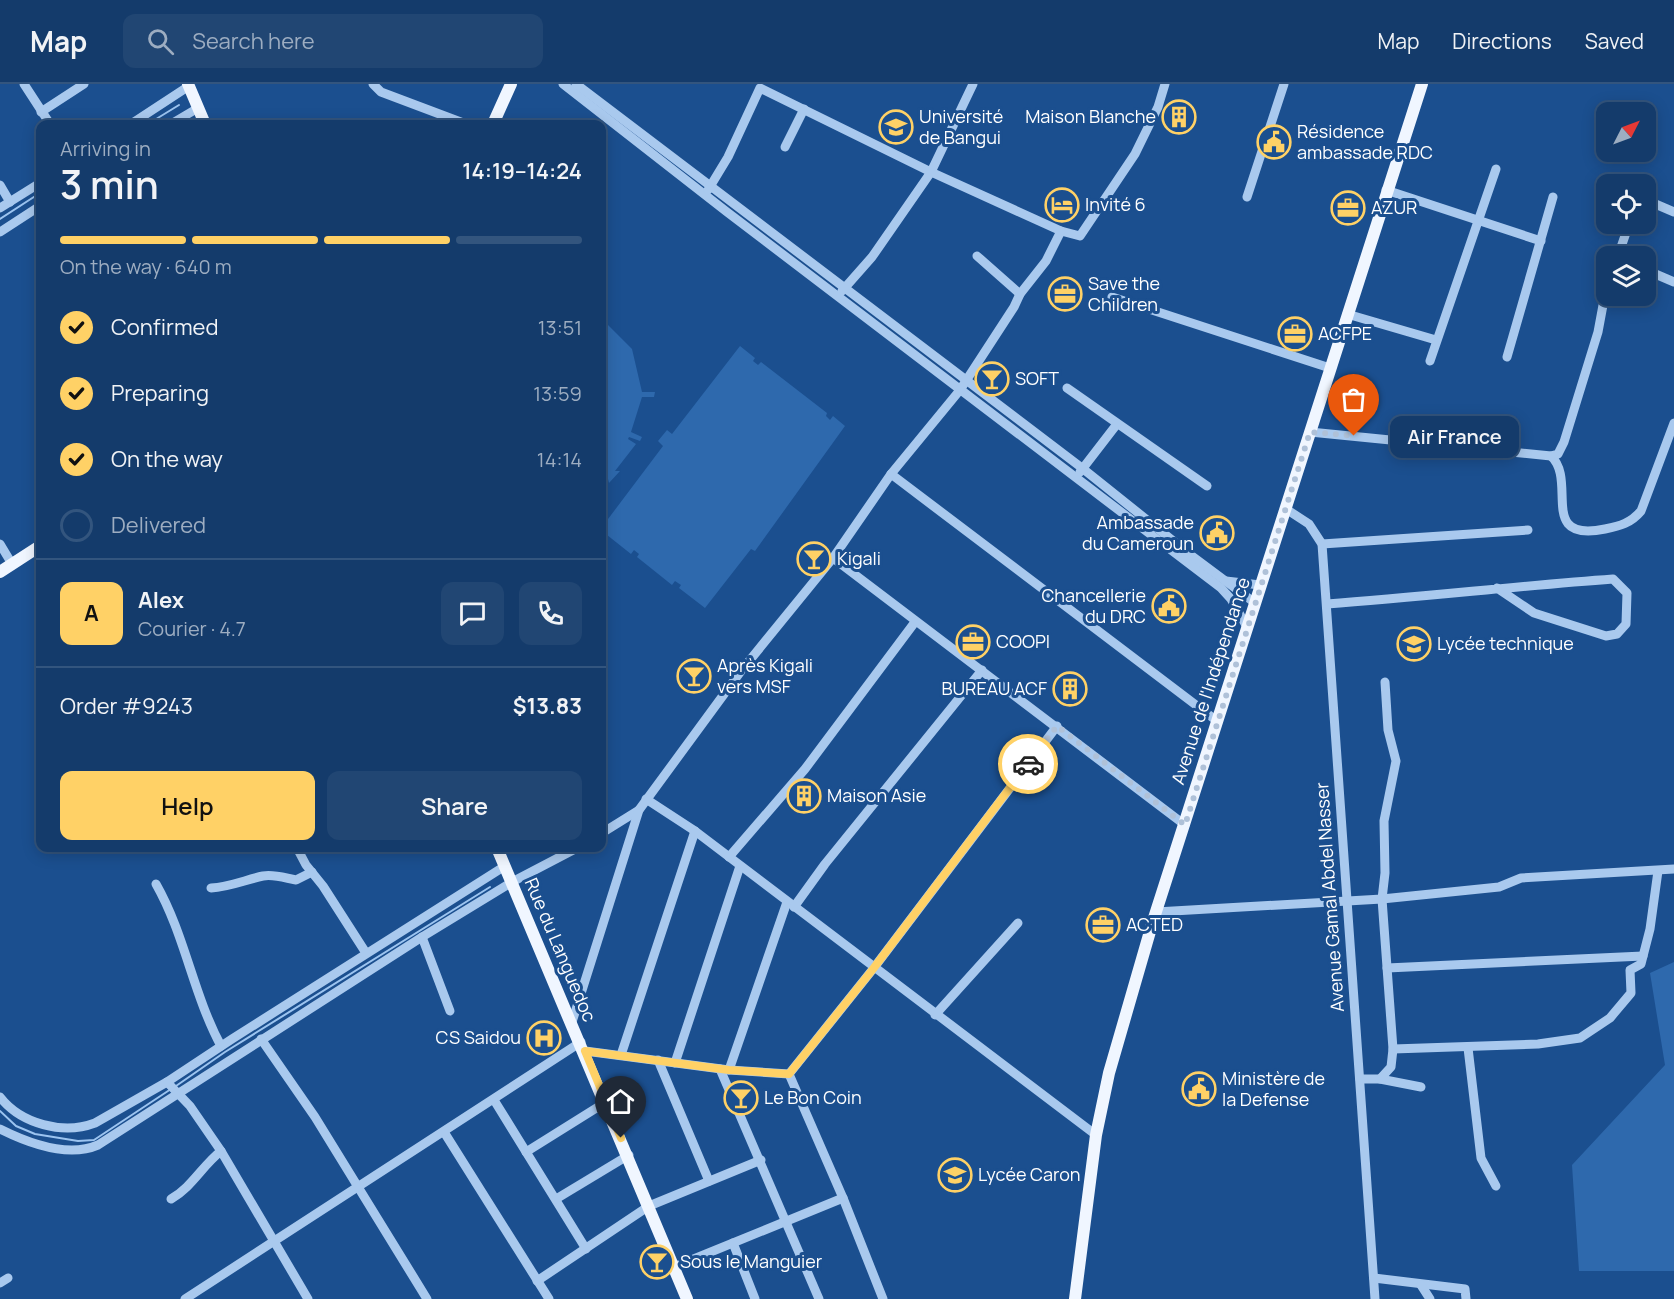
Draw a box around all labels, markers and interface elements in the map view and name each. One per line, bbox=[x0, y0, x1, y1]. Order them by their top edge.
search box bbox=[123, 14, 543, 68]
text: Map bbox=[30, 22, 87, 60]
icon: search bbox=[144, 25, 177, 58]
text: Search here bbox=[192, 26, 315, 56]
text: Map bbox=[1378, 27, 1419, 55]
text: Directions bbox=[1452, 27, 1552, 55]
text: Saved bbox=[1585, 27, 1644, 55]
building icon: Maison Blanche bbox=[1161, 99, 1197, 135]
north arrow bbox=[1596, 102, 1656, 162]
map controls bbox=[1596, 102, 1656, 306]
place label: Université de Bangui bbox=[919, 104, 1003, 149]
place label: Maison Blanche bbox=[1025, 104, 1156, 128]
school or university icon: Université de Bangui bbox=[878, 109, 914, 145]
place label: Résidence ambassade RDC bbox=[1297, 119, 1433, 164]
public building icon: Résidence ambassade RDC bbox=[1256, 124, 1292, 160]
text: Arriving in bbox=[60, 135, 151, 162]
text: 14:19–14:24 bbox=[462, 156, 582, 186]
text: 3 min bbox=[60, 157, 159, 211]
button: locate bbox=[1596, 174, 1656, 234]
hotel icon: Invité 6 bbox=[1044, 187, 1080, 223]
office icon: AZUR bbox=[1330, 190, 1366, 226]
place label: Invité 6 bbox=[1085, 192, 1146, 216]
place label: AZUR bbox=[1371, 195, 1417, 219]
button: layers bbox=[1596, 246, 1656, 306]
text: On the way · 640 m bbox=[60, 253, 232, 280]
place label: Save the Children bbox=[1088, 271, 1160, 316]
office icon: Save the Children bbox=[1047, 276, 1083, 312]
icon: check bbox=[60, 311, 93, 344]
text: Confirmed bbox=[111, 312, 219, 342]
text: 13:51 bbox=[538, 314, 582, 341]
office icon: ACFPE bbox=[1277, 316, 1313, 352]
place label: ACFPE bbox=[1318, 321, 1372, 345]
bar icon: SOFT bbox=[974, 361, 1010, 397]
place label: SOFT bbox=[1015, 366, 1059, 390]
pin bbox=[1328, 374, 1379, 436]
icon: check bbox=[60, 377, 93, 410]
text: Preparing bbox=[111, 378, 209, 408]
text: 13:59 bbox=[533, 380, 582, 407]
icon: bag bbox=[1337, 383, 1370, 416]
callout: Air France bbox=[1390, 415, 1519, 457]
text: Air France bbox=[1407, 423, 1502, 450]
icon: check bbox=[60, 443, 93, 476]
text: On the way bbox=[111, 444, 223, 474]
text: 14:14 bbox=[537, 446, 582, 473]
text: Delivered bbox=[111, 510, 206, 540]
place label: Ambassade du Cameroun bbox=[1082, 510, 1194, 555]
public building icon: Ambassade du Cameroun bbox=[1199, 515, 1235, 551]
bar icon: Kigali bbox=[796, 541, 832, 577]
place label: Kigali bbox=[837, 546, 881, 570]
street label: Avenue de l'Indépendance bbox=[1165, 574, 1255, 787]
button: chat bbox=[441, 582, 504, 645]
button: phone bbox=[519, 582, 582, 645]
place label: Chancellerie du DRC bbox=[1041, 583, 1146, 628]
text: Alex bbox=[138, 585, 184, 615]
public building icon: Chancellerie du DRC bbox=[1151, 588, 1187, 624]
text: A bbox=[84, 598, 99, 628]
text: Courier · 4.7 bbox=[138, 615, 246, 642]
office icon: COOPI bbox=[955, 624, 991, 660]
school or university icon: Lycée technique bbox=[1396, 626, 1432, 662]
place label: COOPI bbox=[996, 629, 1050, 653]
place label: Lycée technique bbox=[1437, 631, 1574, 655]
place label: Après Kigali vers MSF bbox=[717, 653, 813, 698]
bar icon: Après Kigali vers MSF bbox=[676, 658, 712, 694]
building icon: BUREAU ACF bbox=[1052, 671, 1088, 707]
place label: BUREAU ACF bbox=[941, 676, 1047, 700]
text: Order #9243 bbox=[60, 691, 193, 721]
text: $13.83 bbox=[513, 691, 582, 721]
courier bbox=[998, 734, 1058, 794]
icon: car bbox=[1012, 748, 1045, 781]
button: Help bbox=[60, 771, 315, 840]
button: Share bbox=[327, 771, 582, 840]
building icon: Maison Asie bbox=[786, 778, 822, 814]
street label: Avenue Gamal Abdel Nasser bbox=[1309, 781, 1349, 1013]
place label: Maison Asie bbox=[827, 783, 926, 807]
street label: Rue du Languedoc bbox=[520, 874, 602, 1025]
office icon: ACTED bbox=[1085, 907, 1121, 943]
place label: ACTED bbox=[1126, 912, 1183, 936]
hospital icon: CS Saidou bbox=[526, 1020, 562, 1056]
place label: CS Saidou bbox=[436, 1025, 521, 1049]
place label: Ministère de la Defense bbox=[1222, 1066, 1325, 1111]
public building icon: Ministère de la Defense bbox=[1181, 1071, 1217, 1107]
pin bbox=[595, 1076, 646, 1138]
bar icon: Le Bon Coin bbox=[723, 1080, 759, 1116]
icon: home bbox=[604, 1085, 637, 1118]
place label: Le Bon Coin bbox=[764, 1085, 862, 1109]
school or university icon: Lycée Caron bbox=[937, 1157, 973, 1193]
place label: Lycée Caron bbox=[978, 1162, 1081, 1186]
bar icon: Sous le Manguier bbox=[639, 1244, 675, 1280]
place label: Sous le Manguier bbox=[680, 1249, 823, 1273]

